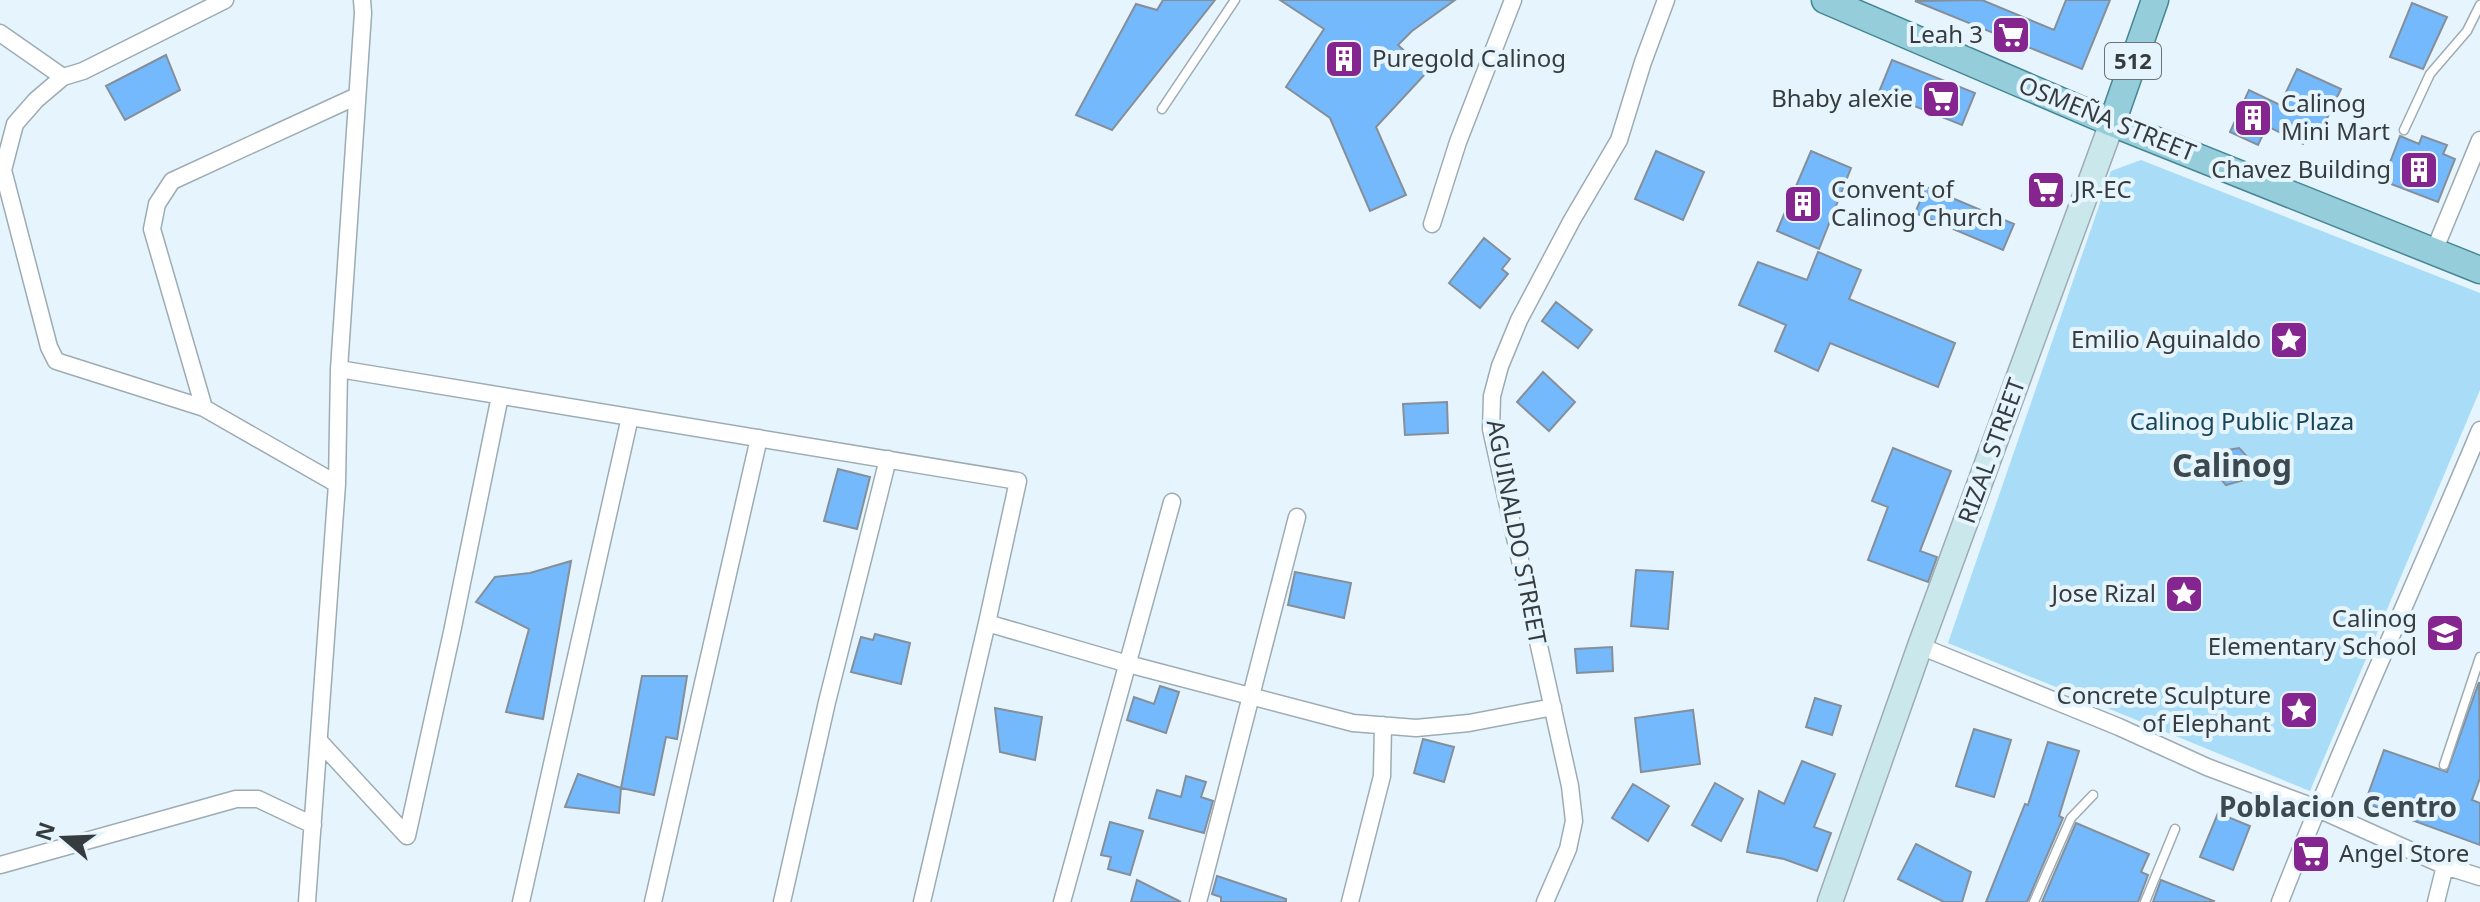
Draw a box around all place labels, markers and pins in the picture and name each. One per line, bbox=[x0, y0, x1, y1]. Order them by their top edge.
supermarket icon: Leah 3 bbox=[1990, 14, 2032, 56]
place label: Leah 3 bbox=[1909, 17, 1983, 50]
building icon: Puregold Calinog bbox=[1323, 38, 1365, 80]
place label: Puregold Calinog bbox=[1372, 41, 1566, 74]
supermarket icon: Bhaby alexie bbox=[1920, 78, 1962, 120]
place label: Bhaby alexie bbox=[1771, 81, 1913, 114]
place label: Calinog Mini Mart bbox=[2281, 86, 2390, 147]
building icon: Calinog Mini Mart bbox=[2232, 97, 2274, 139]
building icon: Chavez Building bbox=[2398, 149, 2440, 191]
place label: Chavez Building bbox=[2211, 152, 2391, 185]
supermarket icon: JR-EC bbox=[2025, 169, 2067, 211]
place label: Convent of Calinog Church bbox=[1831, 172, 2003, 233]
place label: JR-EC bbox=[2072, 172, 2132, 205]
building icon: Convent of Calinog Church bbox=[1782, 183, 1824, 225]
place icon: Emilio Aguinaldo bbox=[2268, 319, 2310, 361]
place label: Emilio Aguinaldo bbox=[2071, 322, 2261, 355]
place icon: Jose Rizal bbox=[2163, 573, 2205, 615]
place label: Jose Rizal bbox=[2050, 576, 2156, 609]
place label: Calinog Elementary School bbox=[2208, 601, 2417, 662]
school or university icon: Calinog Elementary School bbox=[2424, 612, 2466, 654]
place label: Concrete Sculpture of Elephant bbox=[2057, 678, 2271, 739]
place icon: Concrete Sculpture of Elephant bbox=[2278, 689, 2320, 731]
supermarket icon: Angel Store bbox=[2290, 833, 2332, 875]
place label: Angel Store bbox=[2339, 836, 2469, 869]

